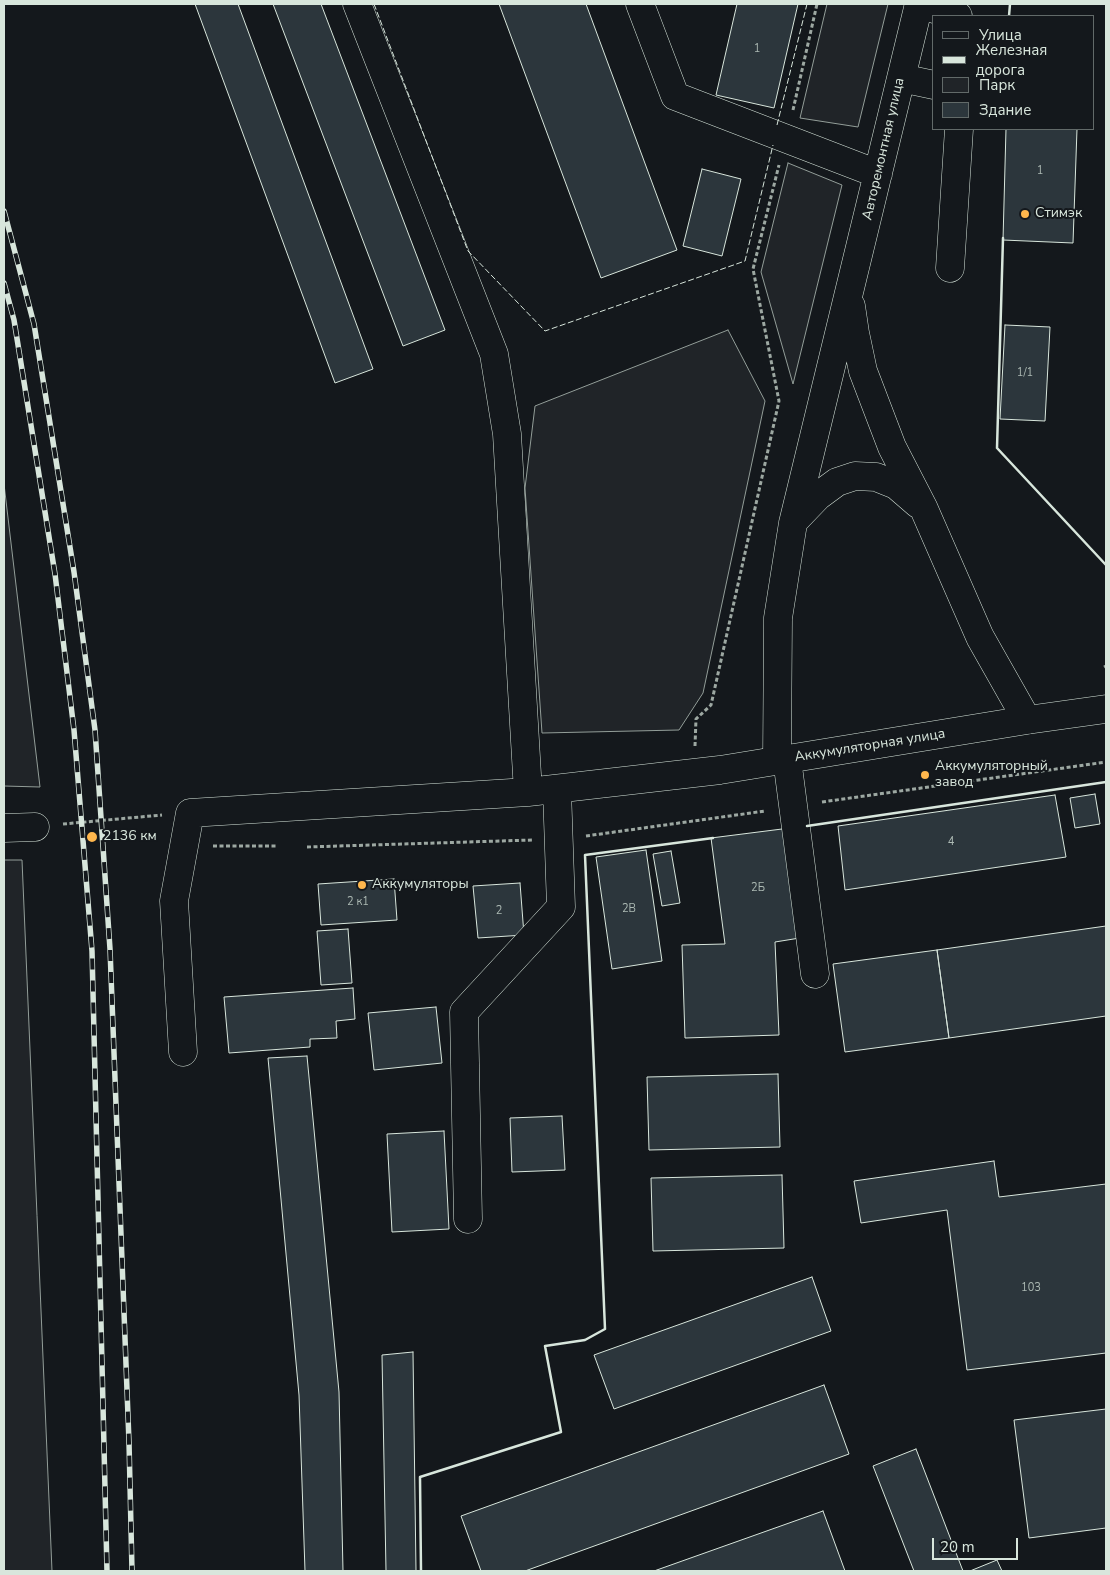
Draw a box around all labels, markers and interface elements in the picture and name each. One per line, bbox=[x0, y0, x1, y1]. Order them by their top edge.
legend bbox=[932, 15, 1095, 130]
text: Улица bbox=[979, 25, 1022, 45]
text: Железная дорога bbox=[976, 40, 1047, 80]
house number: 1 bbox=[754, 42, 760, 56]
text: Парк bbox=[979, 75, 1015, 95]
street label: Авторемонтная улица bbox=[859, 76, 909, 222]
text: Здание bbox=[979, 100, 1031, 120]
house number: 1 bbox=[1037, 164, 1043, 178]
place label: Стимэк bbox=[1035, 206, 1082, 222]
marker: Стимэк bbox=[1019, 208, 1031, 220]
house number: 1/1 bbox=[1017, 366, 1033, 380]
street label: Аккумуляторная улица bbox=[793, 726, 947, 766]
place label: Аккумуляторный завод bbox=[935, 759, 1048, 792]
marker: Аккумуляторный завод bbox=[919, 769, 931, 781]
place label: 2136 км bbox=[103, 829, 157, 845]
marker: 2136 км bbox=[85, 830, 99, 844]
house number: 4 bbox=[948, 835, 954, 849]
place label: Аккумуляторы bbox=[372, 877, 469, 893]
marker: Аккумуляторы bbox=[356, 879, 368, 891]
house number: 2Б bbox=[751, 881, 765, 895]
house number: 2 к1 bbox=[347, 895, 369, 909]
house number: 2В bbox=[622, 902, 636, 916]
house number: 2 bbox=[496, 904, 502, 918]
house number: 103 bbox=[1021, 1281, 1041, 1295]
scale bar bbox=[935, 1528, 1021, 1560]
text: 20 m bbox=[940, 1537, 975, 1557]

